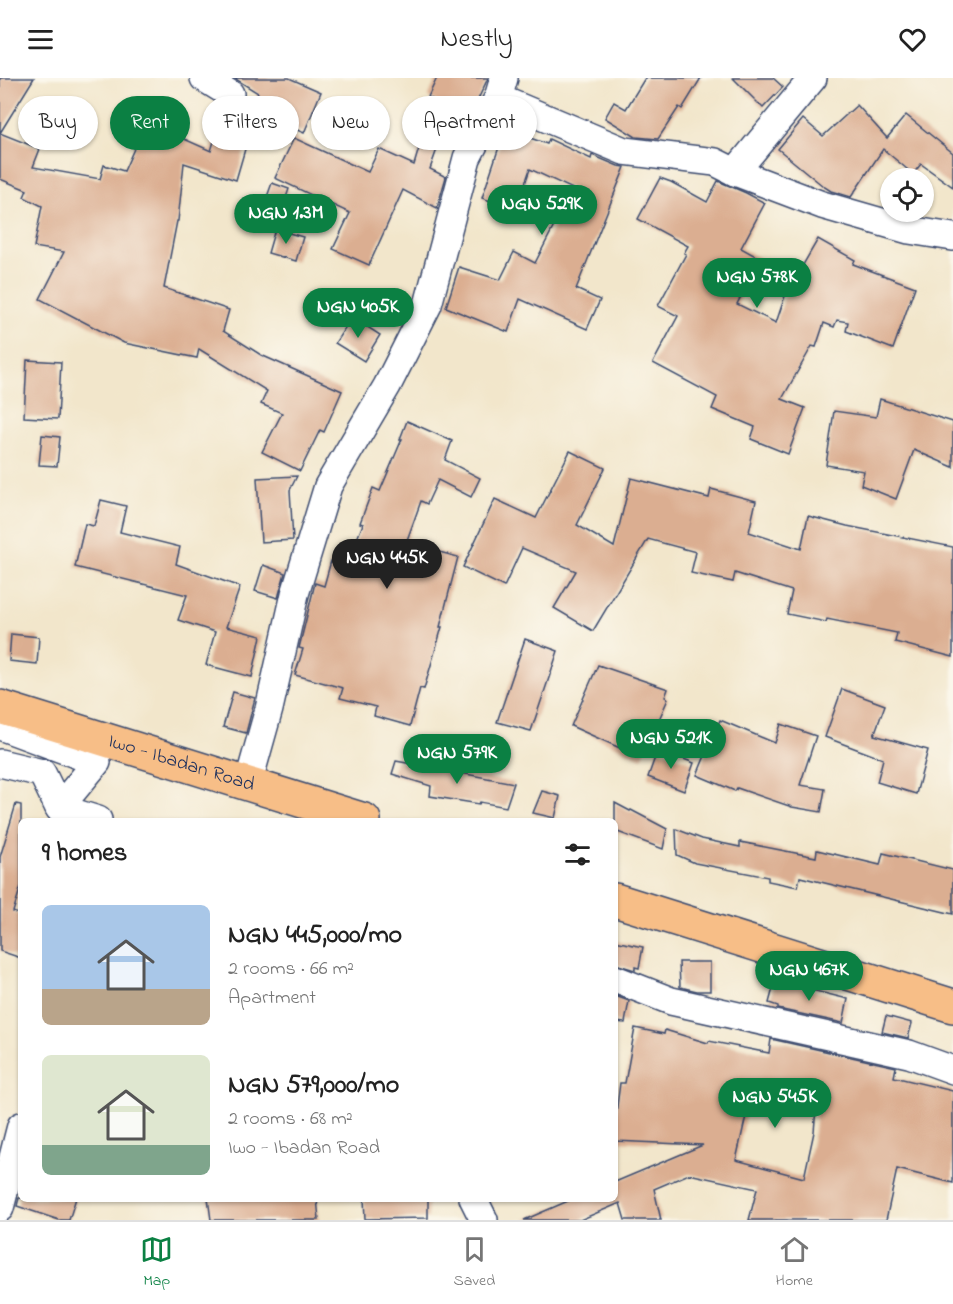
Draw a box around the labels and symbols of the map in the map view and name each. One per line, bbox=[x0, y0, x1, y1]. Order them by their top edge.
pin: NGN 529K bbox=[480, 185, 604, 236]
pin: NGN 1.3M bbox=[224, 194, 348, 245]
pin: NGN 578K bbox=[695, 258, 819, 309]
pin: NGN 405K bbox=[296, 288, 420, 339]
pin: NGN 445K bbox=[325, 539, 449, 590]
pin: NGN 521K bbox=[609, 719, 733, 770]
street label: Iwo - Ibadan Road bbox=[105, 727, 258, 800]
pin: NGN 579K bbox=[395, 734, 519, 785]
pin: NGN 467K bbox=[747, 951, 871, 1002]
pin: NGN 545K bbox=[713, 1078, 837, 1129]

